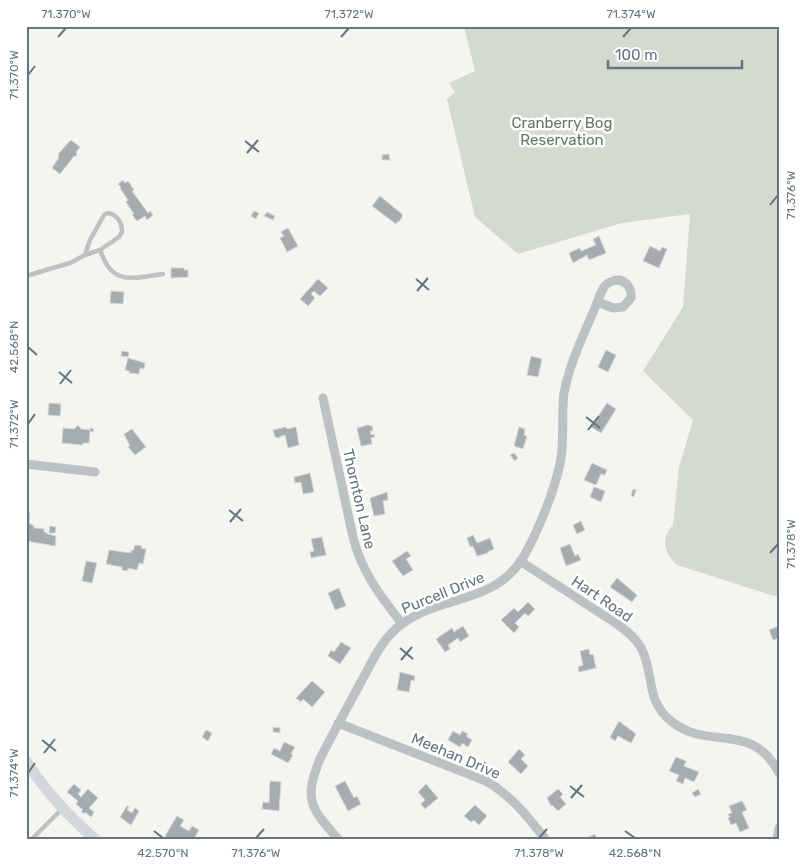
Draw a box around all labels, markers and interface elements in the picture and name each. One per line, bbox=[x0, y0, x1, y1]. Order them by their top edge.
text: 71.370°W bbox=[41, 7, 91, 21]
text: 71.372°W bbox=[325, 7, 374, 21]
text: 71.374°W bbox=[607, 7, 656, 21]
scale bar bbox=[608, 38, 741, 70]
text: 100 m bbox=[615, 46, 657, 64]
text: 71.370°W bbox=[7, 50, 21, 100]
park label: Cranberry Bog Reservation bbox=[512, 114, 612, 149]
text: 71.376°W bbox=[784, 170, 798, 219]
text: 42.568°N bbox=[7, 321, 21, 373]
text: 71.372°W bbox=[7, 399, 21, 449]
street label: Thornton Lane bbox=[339, 447, 379, 551]
text: 71.378°W bbox=[784, 519, 798, 569]
street label: Purcell Drive bbox=[399, 568, 487, 618]
street label: Hart Road bbox=[568, 572, 636, 626]
street label: Meehan Drive bbox=[409, 729, 503, 783]
text: 71.374°W bbox=[7, 748, 21, 798]
text: 42.570°N bbox=[137, 846, 189, 860]
text: 71.376°W bbox=[232, 846, 281, 860]
text: 71.378°W bbox=[514, 846, 564, 860]
text: 42.568°N bbox=[609, 846, 661, 860]

